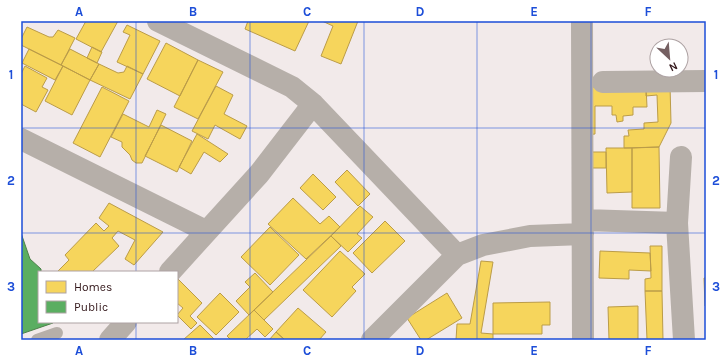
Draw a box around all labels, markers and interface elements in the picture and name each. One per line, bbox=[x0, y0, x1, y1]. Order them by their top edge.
text: A bbox=[75, 4, 83, 19]
text: B bbox=[189, 4, 197, 19]
text: C bbox=[303, 4, 311, 19]
text: D bbox=[416, 4, 425, 19]
text: E bbox=[530, 4, 538, 19]
text: F bbox=[644, 4, 652, 19]
north arrow bbox=[649, 38, 689, 78]
text: N bbox=[667, 59, 680, 74]
text: 1 bbox=[9, 67, 13, 82]
text: 1 bbox=[714, 67, 718, 82]
text: 2 bbox=[7, 173, 15, 188]
text: 2 bbox=[712, 173, 720, 188]
legend bbox=[38, 271, 178, 323]
text: 3 bbox=[7, 279, 15, 294]
text: 3 bbox=[712, 279, 720, 294]
text: Homes bbox=[74, 280, 112, 294]
text: Public bbox=[74, 300, 108, 314]
text: A bbox=[75, 343, 83, 358]
text: B bbox=[189, 343, 197, 358]
text: C bbox=[303, 343, 311, 358]
text: D bbox=[416, 343, 425, 358]
text: E bbox=[530, 343, 538, 358]
text: F bbox=[644, 343, 652, 358]

